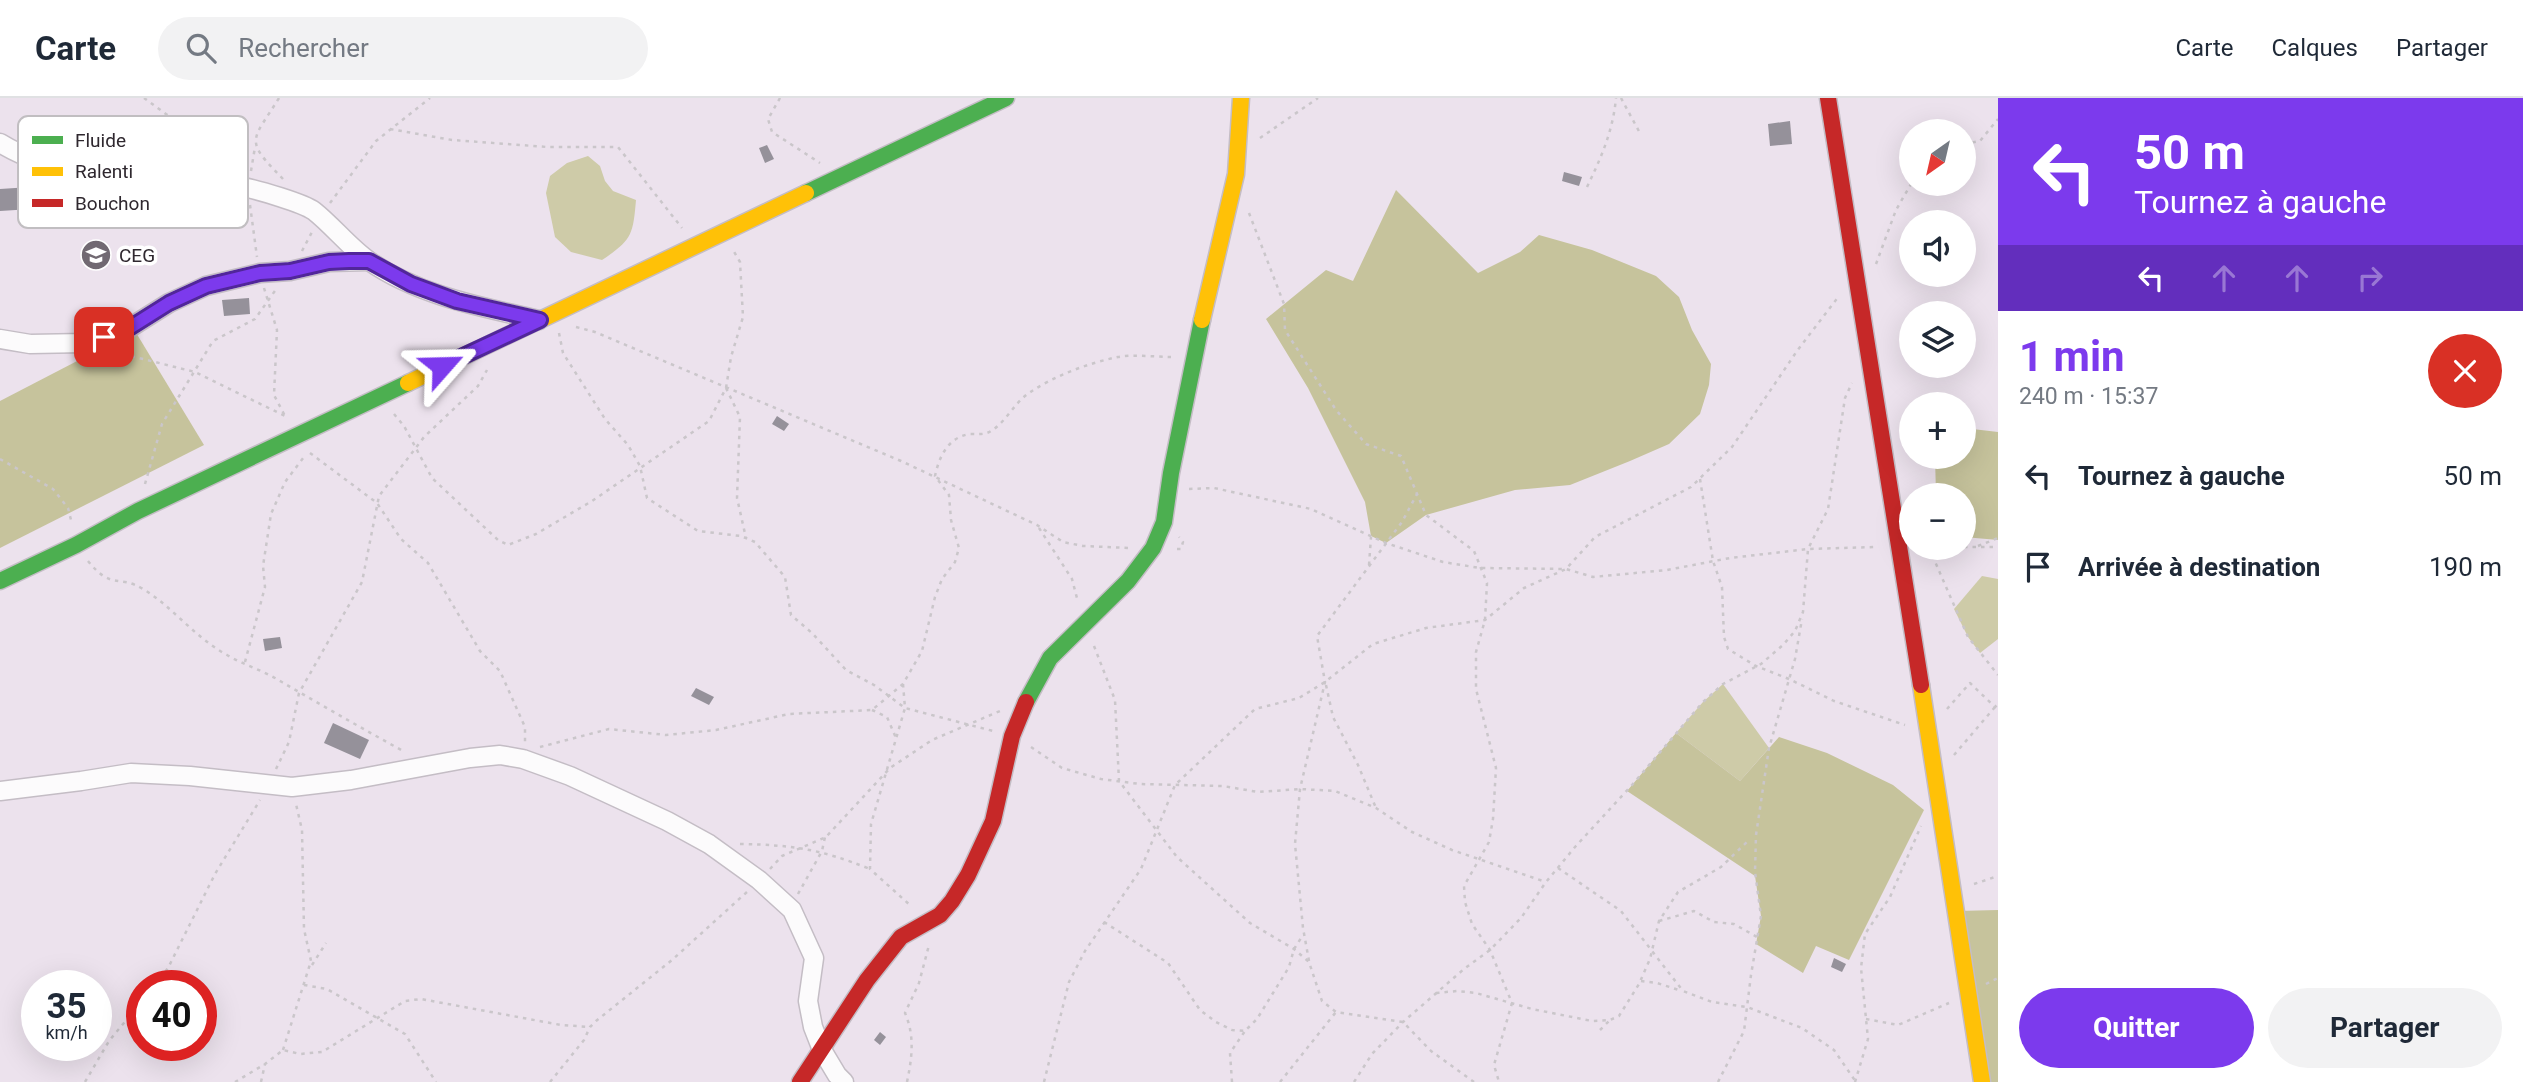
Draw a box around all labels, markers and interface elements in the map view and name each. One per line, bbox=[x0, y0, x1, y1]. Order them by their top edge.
search box bbox=[158, 17, 648, 80]
text: Carte bbox=[35, 29, 116, 68]
icon: search bbox=[182, 29, 220, 67]
text: Rechercher bbox=[238, 33, 369, 63]
text: Carte bbox=[2175, 34, 2233, 62]
text: Calques bbox=[2271, 34, 2358, 62]
text: Partager bbox=[2396, 34, 2488, 62]
legend bbox=[18, 116, 248, 228]
north arrow bbox=[1899, 119, 1976, 196]
map controls bbox=[1899, 119, 1976, 560]
text: 50 m bbox=[2134, 124, 2245, 181]
icon: left bbox=[2019, 126, 2110, 217]
text: Fluide bbox=[75, 129, 126, 152]
text: Ralenti bbox=[75, 160, 133, 183]
text: Tournez à gauche bbox=[2134, 183, 2386, 221]
text: Bouchon bbox=[75, 192, 150, 215]
button: sound bbox=[1899, 210, 1976, 287]
school or university icon: CEG bbox=[79, 238, 113, 272]
place label: CEG bbox=[119, 244, 155, 267]
icon: left bbox=[2132, 259, 2170, 297]
icon: ahead bbox=[2205, 259, 2243, 297]
icon: ahead bbox=[2278, 259, 2316, 297]
icon: right bbox=[2351, 259, 2389, 297]
button: layers bbox=[1899, 301, 1976, 378]
pin bbox=[74, 307, 134, 367]
icon: arrive bbox=[85, 318, 123, 356]
position arrow bbox=[405, 329, 479, 403]
text: 1 min bbox=[2019, 332, 2125, 381]
button: close bbox=[2428, 334, 2502, 408]
text: 240 m · 15:37 bbox=[2019, 383, 2158, 410]
button: + bbox=[1899, 392, 1976, 469]
icon: left bbox=[2019, 457, 2057, 495]
text: Tournez à gauche bbox=[2078, 461, 2285, 491]
text: 50 m bbox=[2444, 461, 2502, 491]
button: − bbox=[1899, 483, 1976, 560]
icon: arrive bbox=[2019, 548, 2057, 586]
text: Arrivée à destination bbox=[2078, 552, 2320, 582]
text: 190 m bbox=[2429, 552, 2502, 582]
speed limit sign: 40 bbox=[126, 970, 217, 1061]
text: 35 bbox=[46, 986, 87, 1027]
button: Quitter bbox=[2019, 988, 2254, 1068]
button: Partager bbox=[2268, 988, 2502, 1068]
text: km/h bbox=[45, 1022, 88, 1043]

